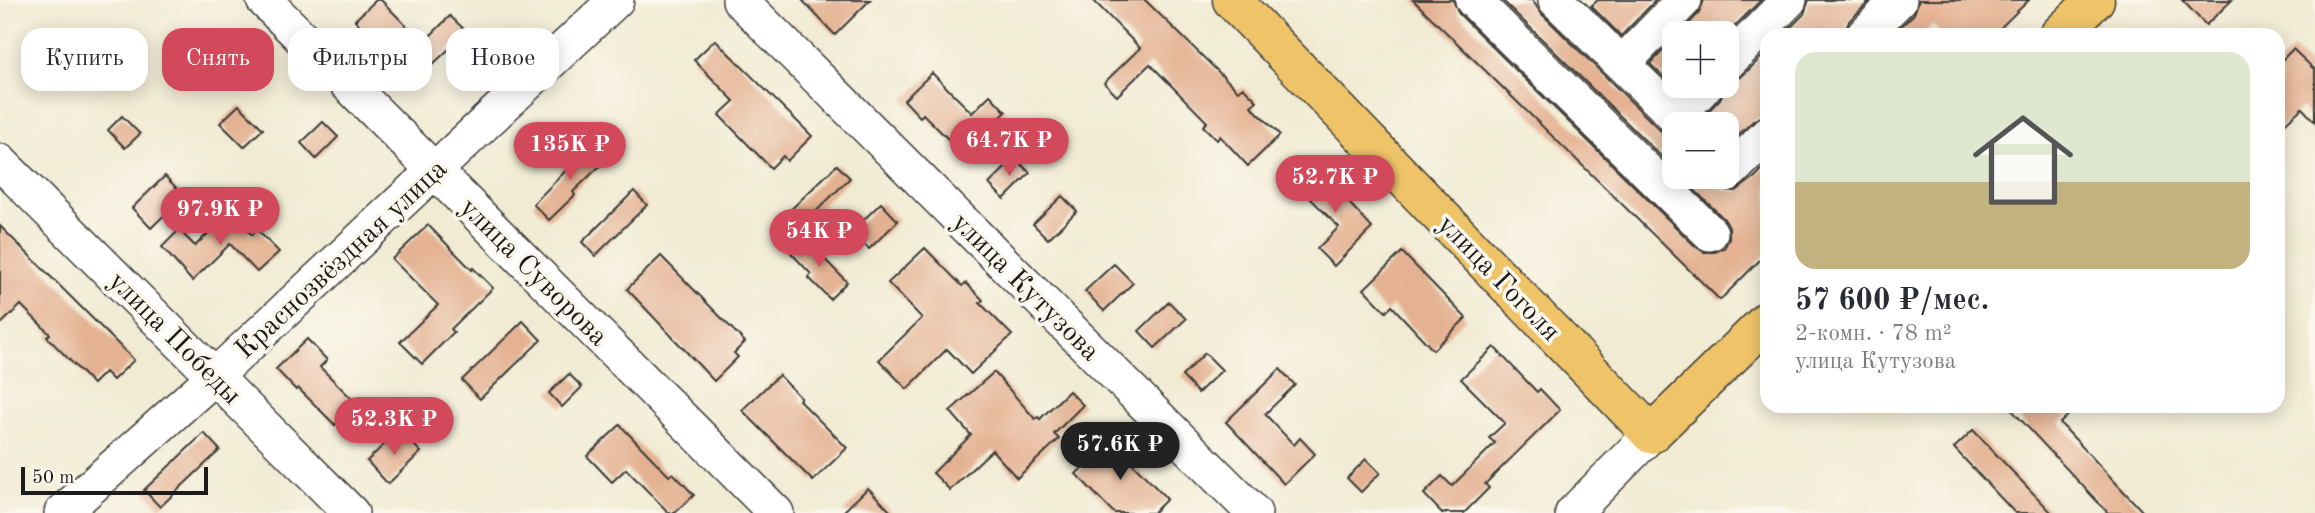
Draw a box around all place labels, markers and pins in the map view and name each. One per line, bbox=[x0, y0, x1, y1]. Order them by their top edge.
pin: 64.7K ₽ bbox=[944, 118, 1074, 178]
pin: 135K ₽ bbox=[513, 122, 627, 182]
pin: 52.7K ₽ bbox=[1270, 156, 1400, 215]
pin: 97.9K ₽ bbox=[155, 188, 285, 247]
pin: 54K ₽ bbox=[770, 210, 868, 269]
pin: 52.3K ₽ bbox=[329, 398, 459, 457]
pin: 57.6K ₽ bbox=[1055, 422, 1185, 482]

